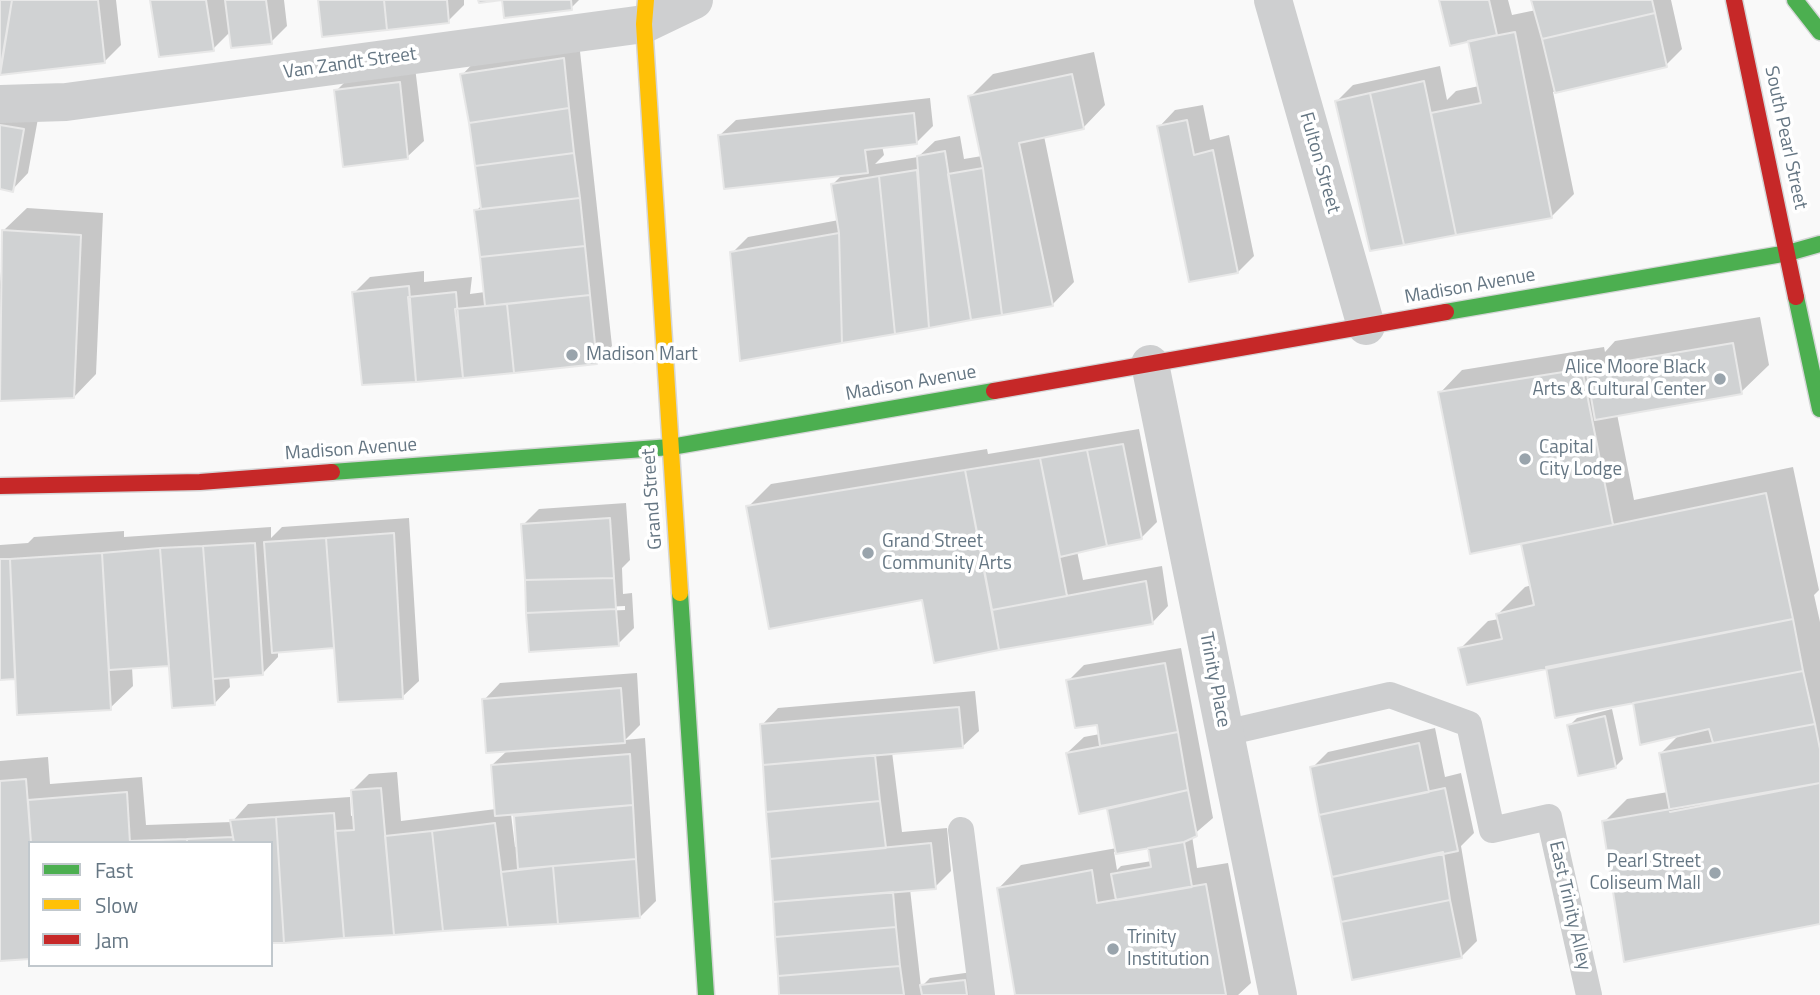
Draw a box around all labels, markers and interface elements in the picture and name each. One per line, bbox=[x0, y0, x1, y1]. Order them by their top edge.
street label: Van Zandt Street bbox=[282, 43, 418, 85]
street label: South Pearl Street bbox=[1759, 64, 1811, 212]
street label: Fulton Street bbox=[1294, 110, 1344, 216]
street label: Madison Avenue bbox=[1403, 264, 1537, 310]
place label: Madison Mart bbox=[586, 344, 698, 366]
marker: Madison Mart bbox=[564, 347, 580, 363]
place label: Alice Moore Black Arts & Cultural Center bbox=[1532, 357, 1706, 401]
street label: Madison Avenue bbox=[844, 361, 978, 407]
marker: Alice Moore Black Arts & Cultural Center bbox=[1712, 371, 1728, 387]
street label: Madison Avenue bbox=[284, 434, 418, 466]
place label: Capital City Lodge bbox=[1539, 437, 1622, 481]
street label: Grand Street bbox=[638, 448, 668, 550]
marker: Capital City Lodge bbox=[1517, 451, 1533, 467]
place label: Grand Street Community Arts bbox=[882, 531, 1012, 575]
marker: Grand Street Community Arts bbox=[860, 545, 876, 561]
street label: Trinity Place bbox=[1194, 630, 1234, 730]
street label: East Trinity Alley bbox=[1543, 839, 1595, 973]
legend bbox=[28, 841, 273, 967]
place label: Pearl Street Coliseum Mall bbox=[1589, 851, 1701, 895]
text: Fast bbox=[95, 854, 133, 886]
marker: Pearl Street Coliseum Mall bbox=[1707, 865, 1723, 881]
text: Slow bbox=[95, 889, 138, 921]
text: Jam bbox=[95, 924, 129, 956]
place label: Trinity Institution bbox=[1127, 927, 1209, 971]
marker: Trinity Institution bbox=[1105, 941, 1121, 957]

